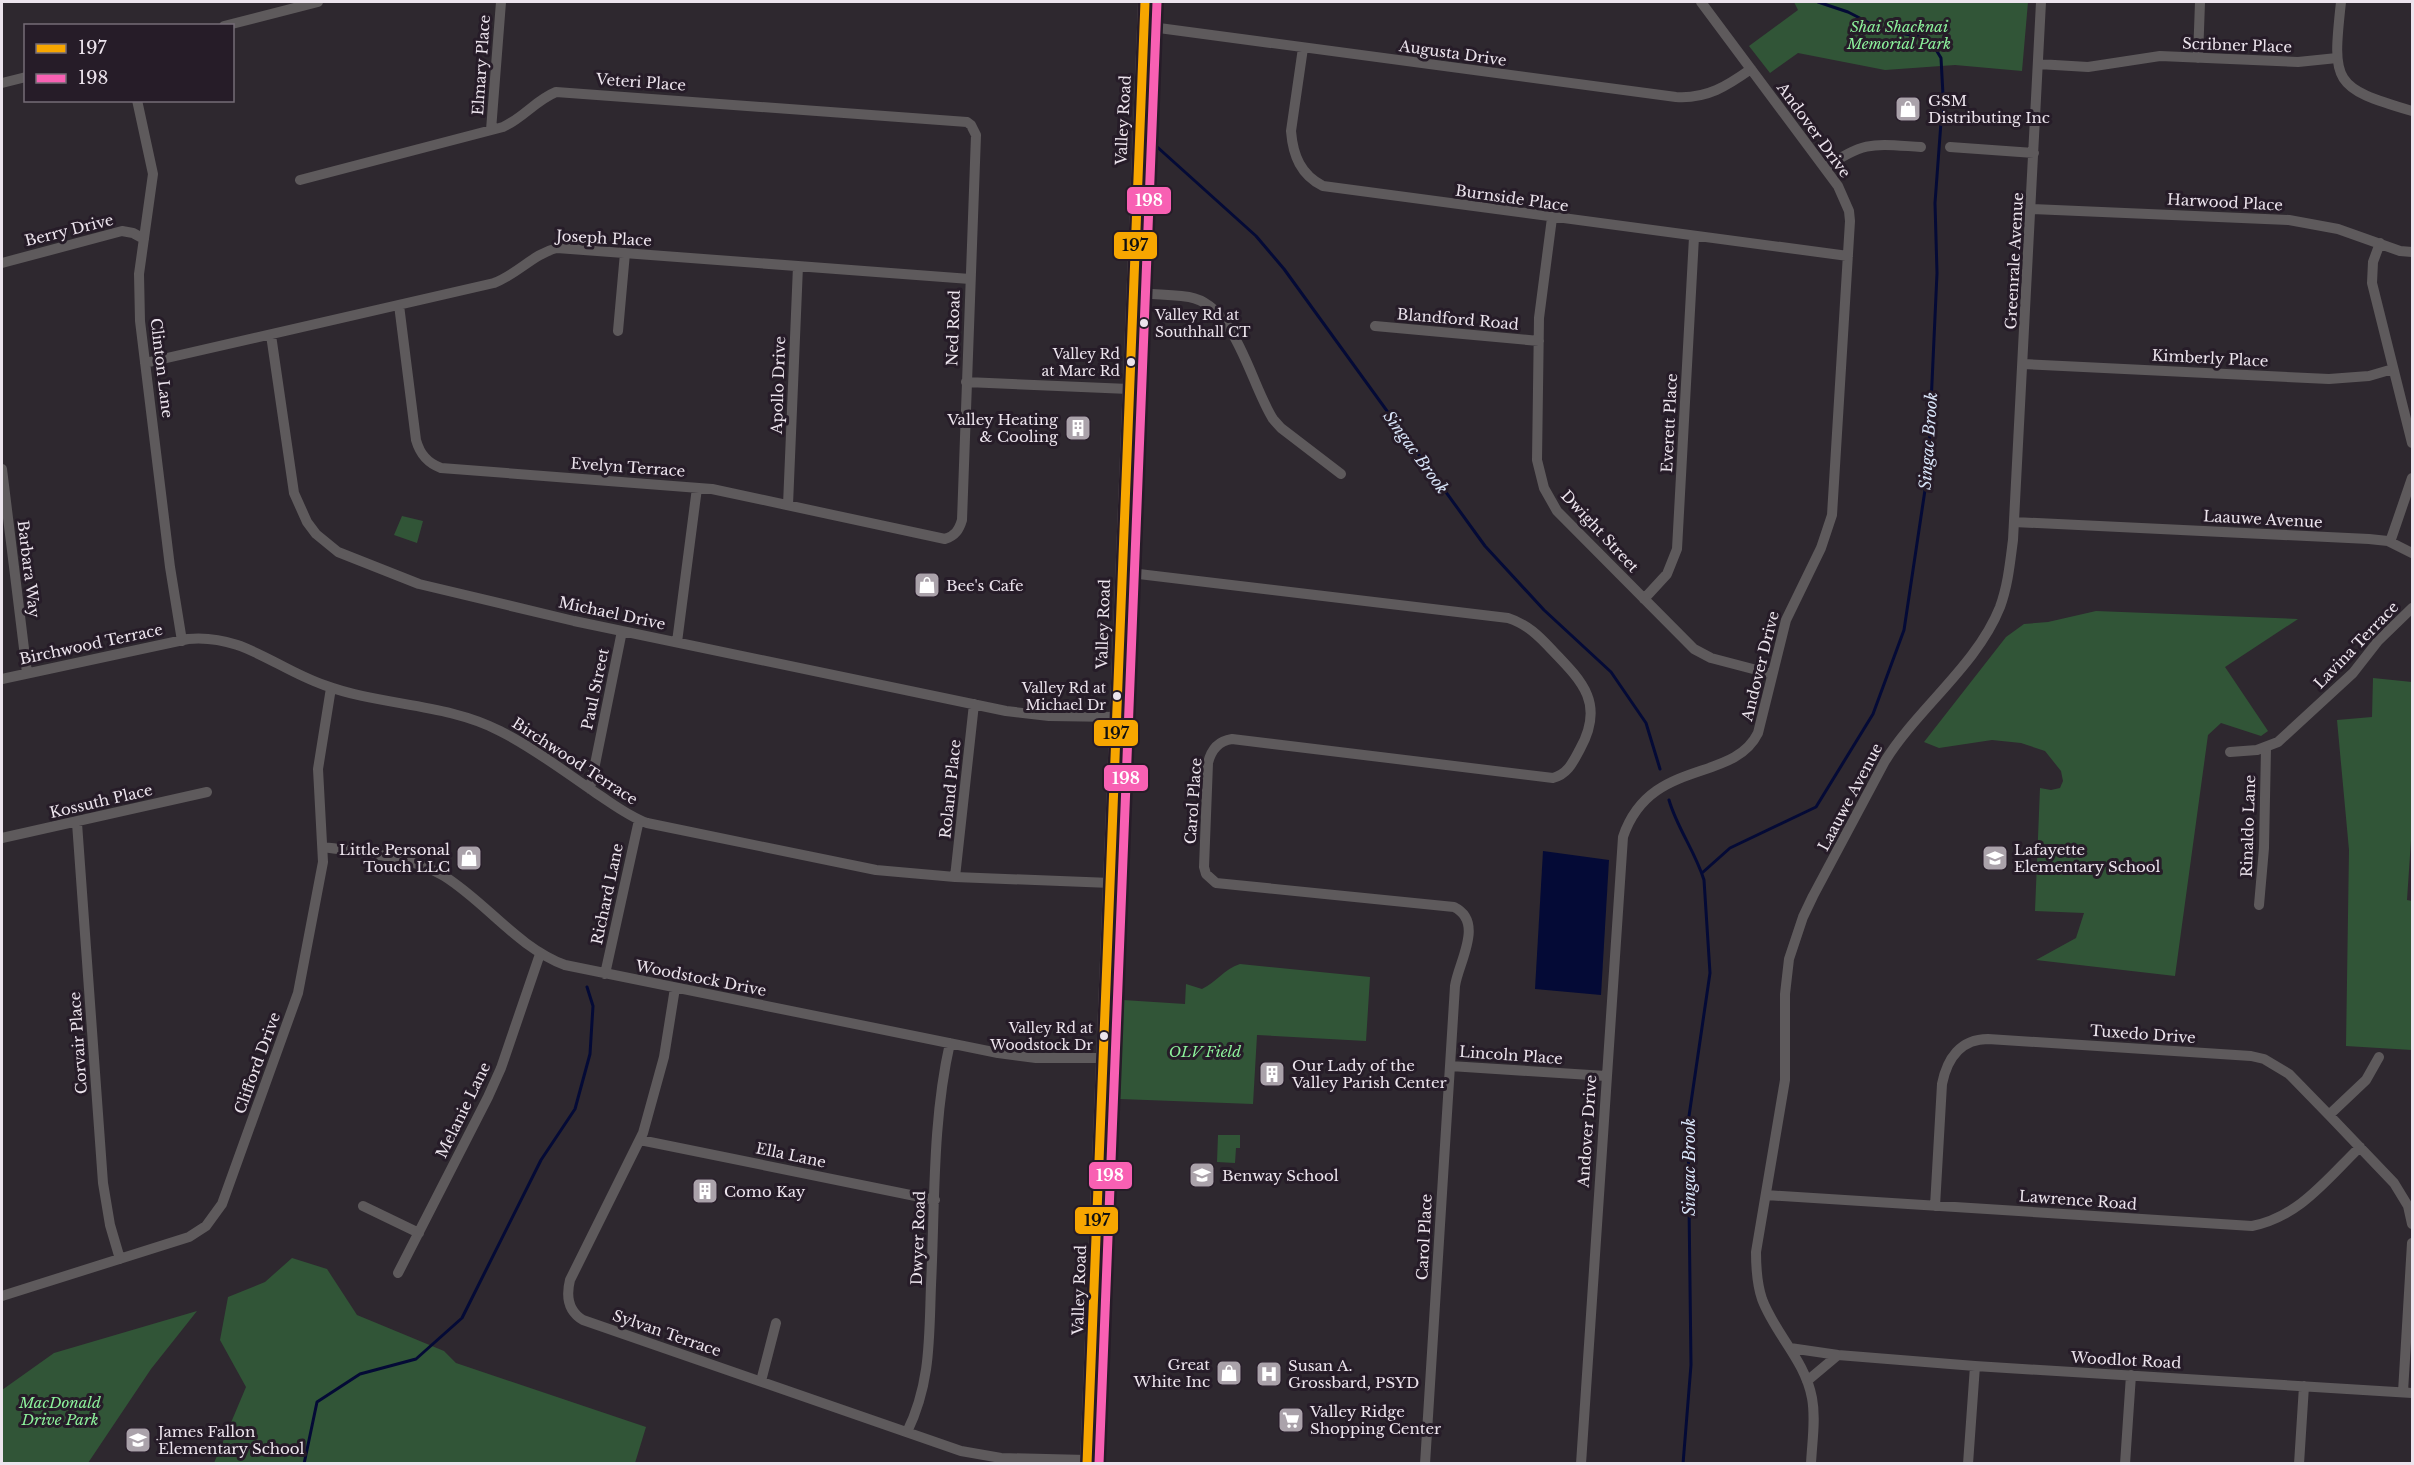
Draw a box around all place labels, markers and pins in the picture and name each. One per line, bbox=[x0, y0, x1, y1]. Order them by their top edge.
place label: GSM Distributing Inc bbox=[1928, 91, 2050, 127]
shop icon: GSM Distributing Inc bbox=[1893, 94, 1923, 124]
place label: Valley Rd at Southhall CT bbox=[1154, 306, 1250, 341]
marker: Valley Rd at Southhall CT bbox=[1138, 317, 1150, 329]
place label: Valley Rd at Marc Rd bbox=[1042, 345, 1121, 380]
marker: Valley Rd at Marc Rd bbox=[1125, 356, 1137, 368]
place label: Valley Heating & Cooling bbox=[946, 410, 1059, 446]
building icon: Valley Heating & Cooling bbox=[1063, 413, 1093, 443]
shop icon: Bee's Cafe bbox=[912, 570, 942, 600]
place label: Bee's Cafe bbox=[946, 576, 1024, 595]
place label: Valley Rd at Michael Dr bbox=[1021, 679, 1107, 714]
marker: Valley Rd at Michael Dr bbox=[1111, 690, 1123, 702]
place label: Little Personal Touch LLC bbox=[339, 840, 450, 876]
place label: Lafayette Elementary School bbox=[2014, 840, 2161, 876]
shop icon: Little Personal Touch LLC bbox=[454, 843, 484, 873]
school or university icon: Lafayette Elementary School bbox=[1980, 843, 2010, 873]
place label: Valley Rd at Woodstock Dr bbox=[989, 1019, 1094, 1054]
marker: Valley Rd at Woodstock Dr bbox=[1098, 1030, 1110, 1042]
place label: Our Lady of the Valley Parish Center bbox=[1291, 1056, 1448, 1092]
building icon: Our Lady of the Valley Parish Center bbox=[1257, 1059, 1287, 1089]
school or university icon: Benway School bbox=[1187, 1160, 1217, 1190]
place label: Benway School bbox=[1222, 1166, 1339, 1185]
building icon: Como Kay bbox=[690, 1176, 720, 1206]
place label: Como Kay bbox=[724, 1182, 806, 1201]
place label: Great White Inc bbox=[1132, 1355, 1210, 1391]
place label: Susan A. Grossbard, PSYD bbox=[1288, 1356, 1419, 1392]
shop icon: Great White Inc bbox=[1214, 1358, 1244, 1388]
hospital icon: Susan A. Grossbard, PSYD bbox=[1254, 1359, 1284, 1389]
place label: Valley Ridge Shopping Center bbox=[1309, 1402, 1442, 1438]
supermarket icon: Valley Ridge Shopping Center bbox=[1276, 1405, 1306, 1435]
place label: James Fallon Elementary School bbox=[156, 1422, 305, 1458]
school or university icon: James Fallon Elementary School bbox=[123, 1425, 153, 1455]

